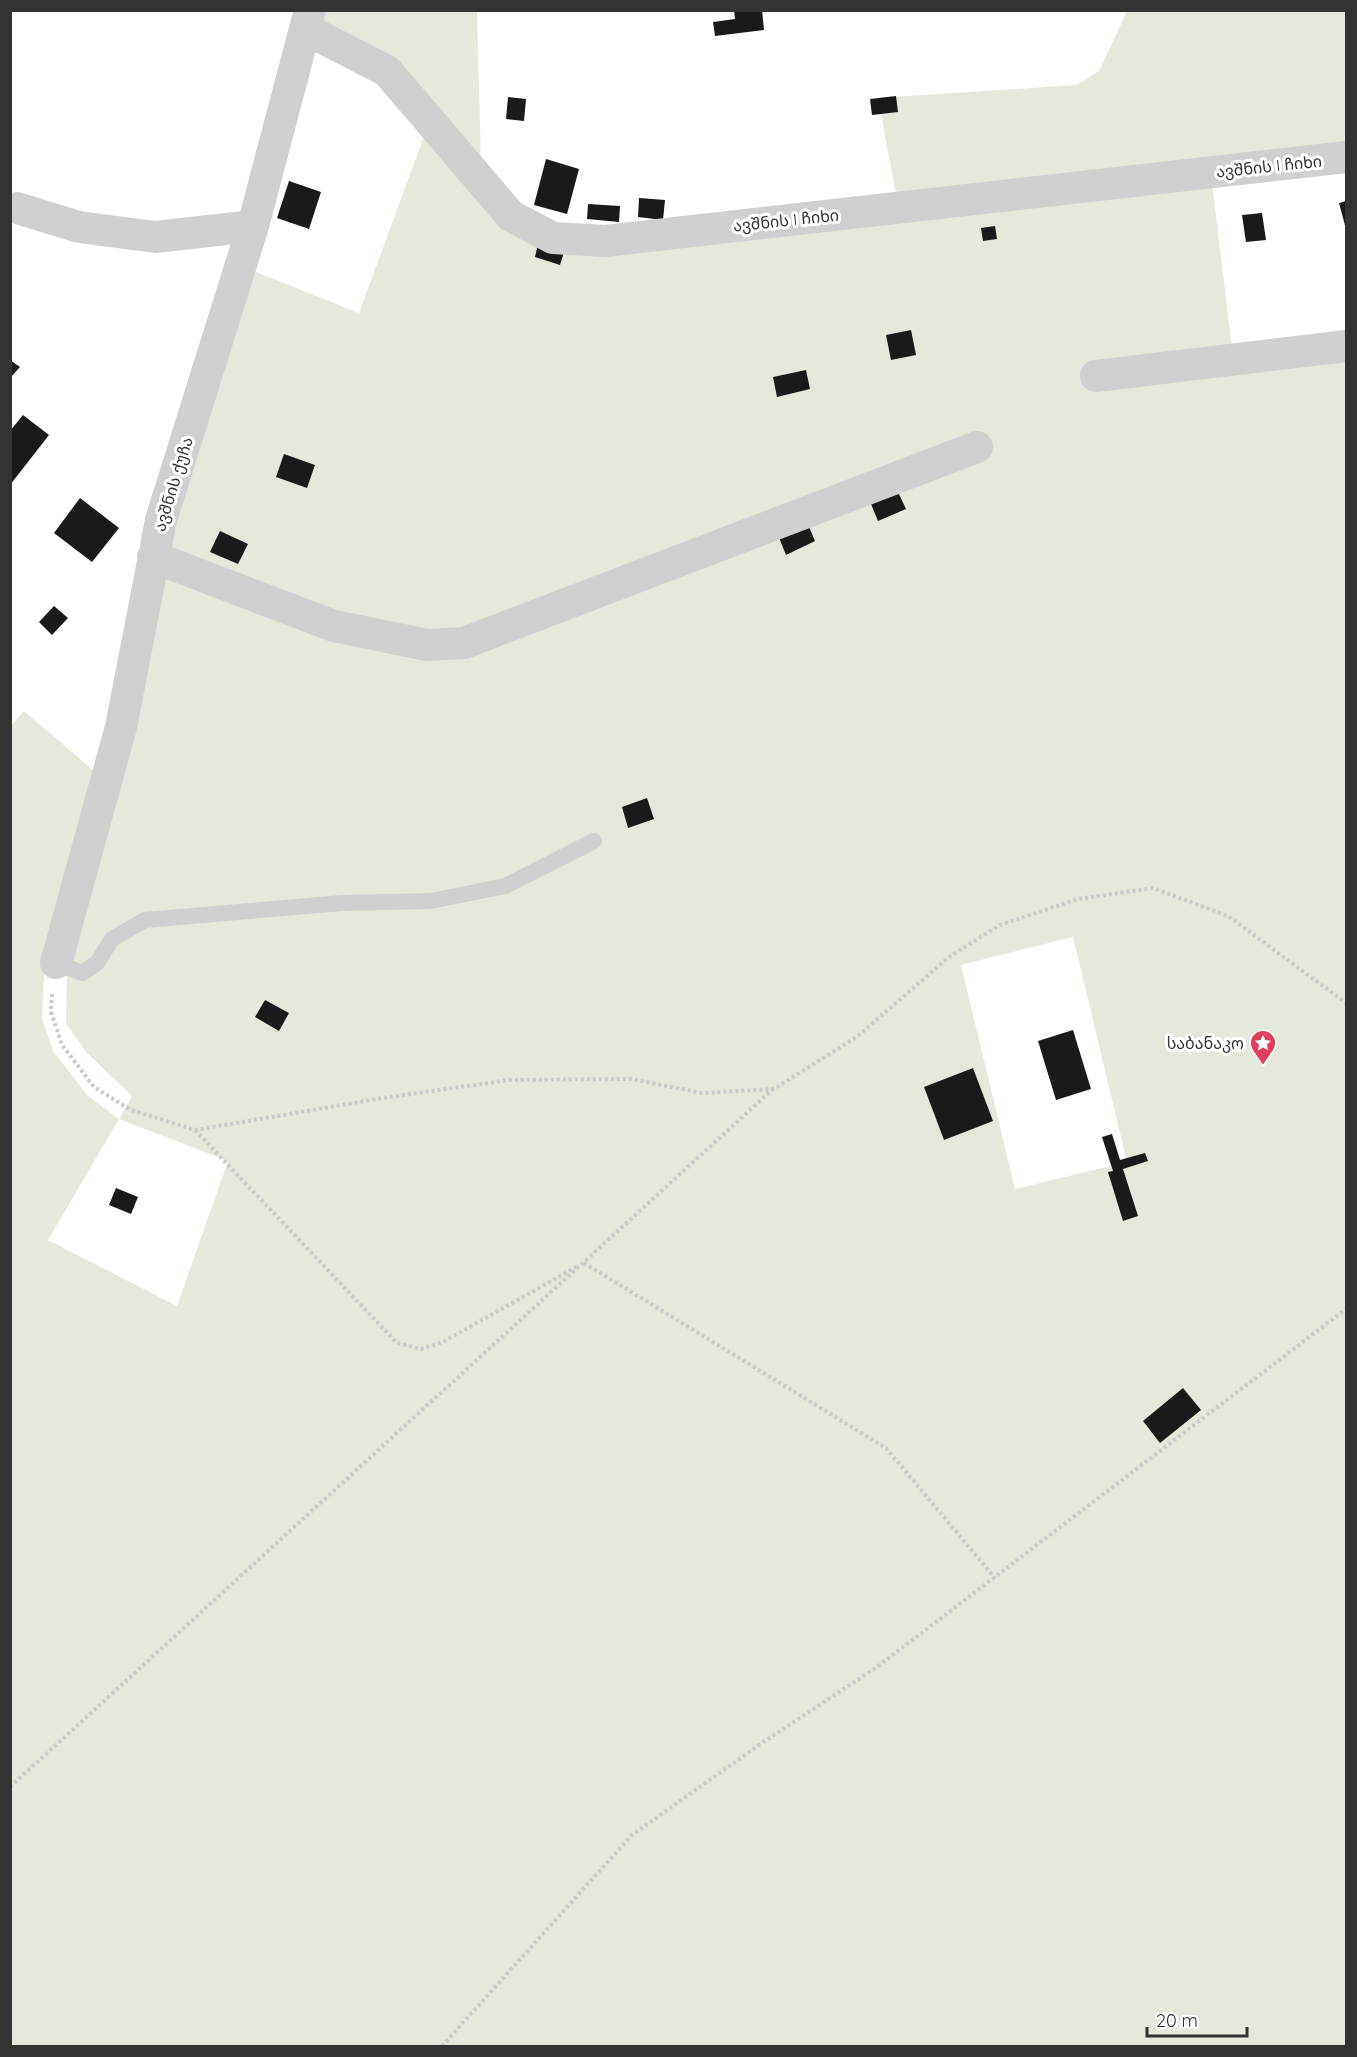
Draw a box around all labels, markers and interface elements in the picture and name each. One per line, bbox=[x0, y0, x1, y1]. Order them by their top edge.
street label: ავშნის I ჩიხი bbox=[1215, 151, 1323, 181]
street label: ავშნის I ჩიხი bbox=[732, 205, 840, 235]
street label: ავშნის ქუჩა bbox=[149, 434, 197, 534]
place icon: საბანაკო bbox=[1248, 1028, 1278, 1066]
place label: საბანაკო bbox=[1167, 1033, 1244, 1053]
scale bar bbox=[1147, 2000, 1248, 2038]
text: 20 m bbox=[1156, 2009, 1198, 2032]

